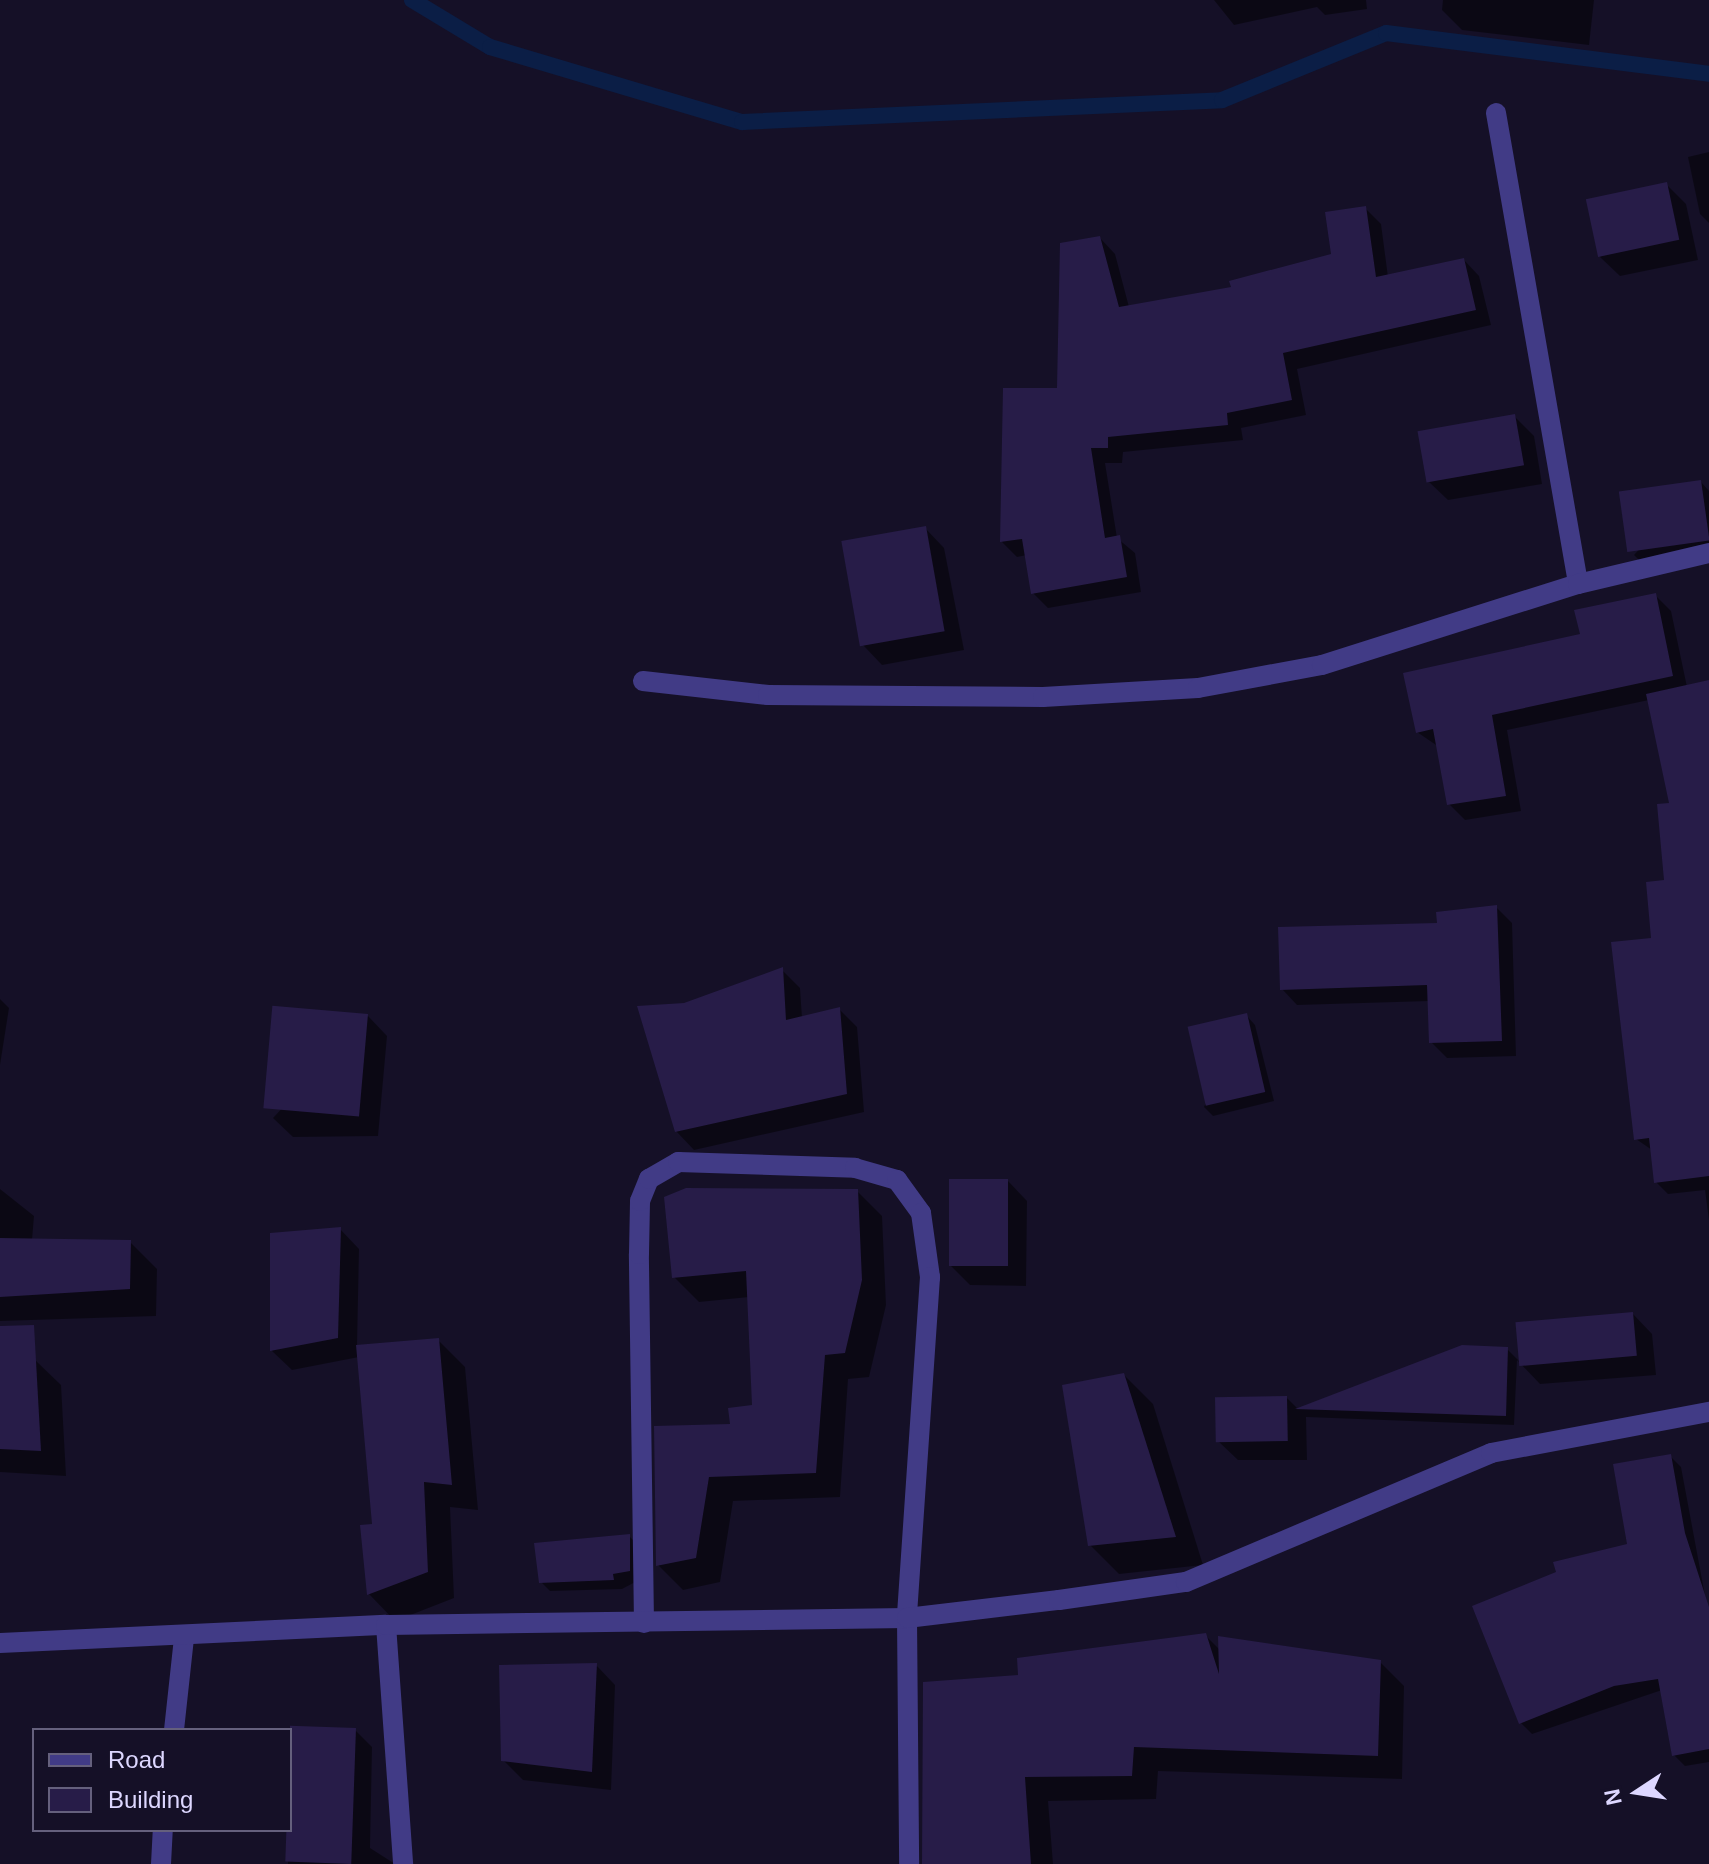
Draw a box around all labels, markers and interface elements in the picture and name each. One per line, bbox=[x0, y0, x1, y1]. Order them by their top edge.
legend bbox=[32, 1728, 292, 1832]
text: Road bbox=[108, 1746, 165, 1773]
north arrow bbox=[1597, 1752, 1677, 1832]
text: Building bbox=[108, 1786, 193, 1813]
text: N bbox=[1599, 1787, 1627, 1807]

